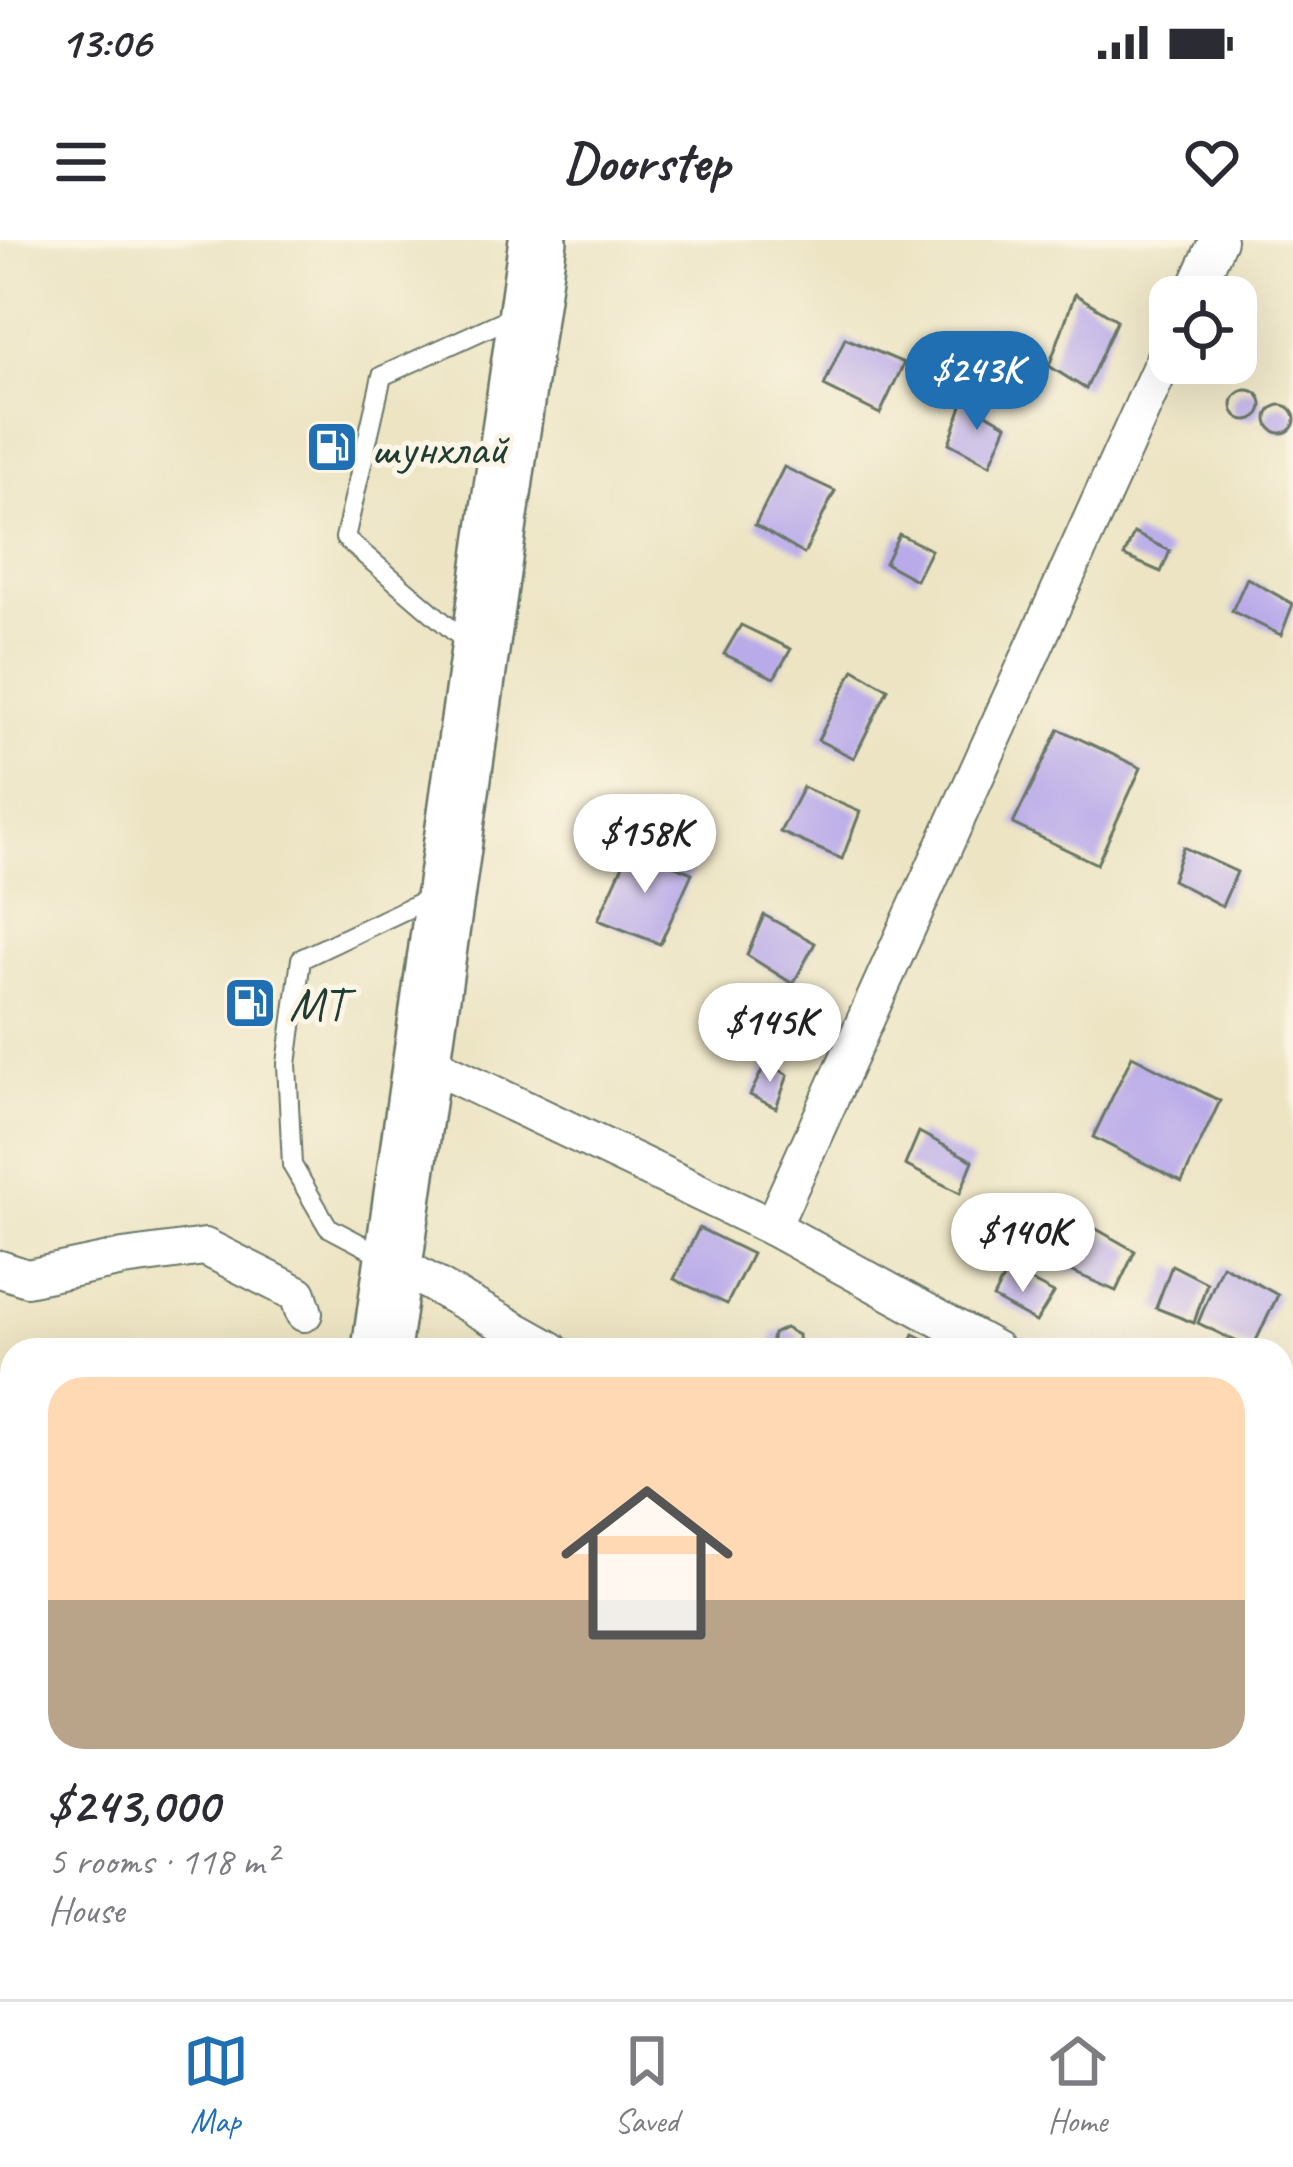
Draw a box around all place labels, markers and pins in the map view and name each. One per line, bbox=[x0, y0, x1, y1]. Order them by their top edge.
pin: $243K bbox=[893, 331, 1061, 433]
place label: шунхлай bbox=[371, 418, 511, 478]
fuel station icon: шунхлай bbox=[304, 419, 360, 475]
pin: $158K bbox=[561, 794, 729, 896]
place label: МТ bbox=[289, 974, 357, 1034]
fuel station icon: МТ bbox=[222, 975, 278, 1031]
pin: $145K bbox=[686, 983, 854, 1085]
pin: $140K bbox=[939, 1193, 1107, 1295]

